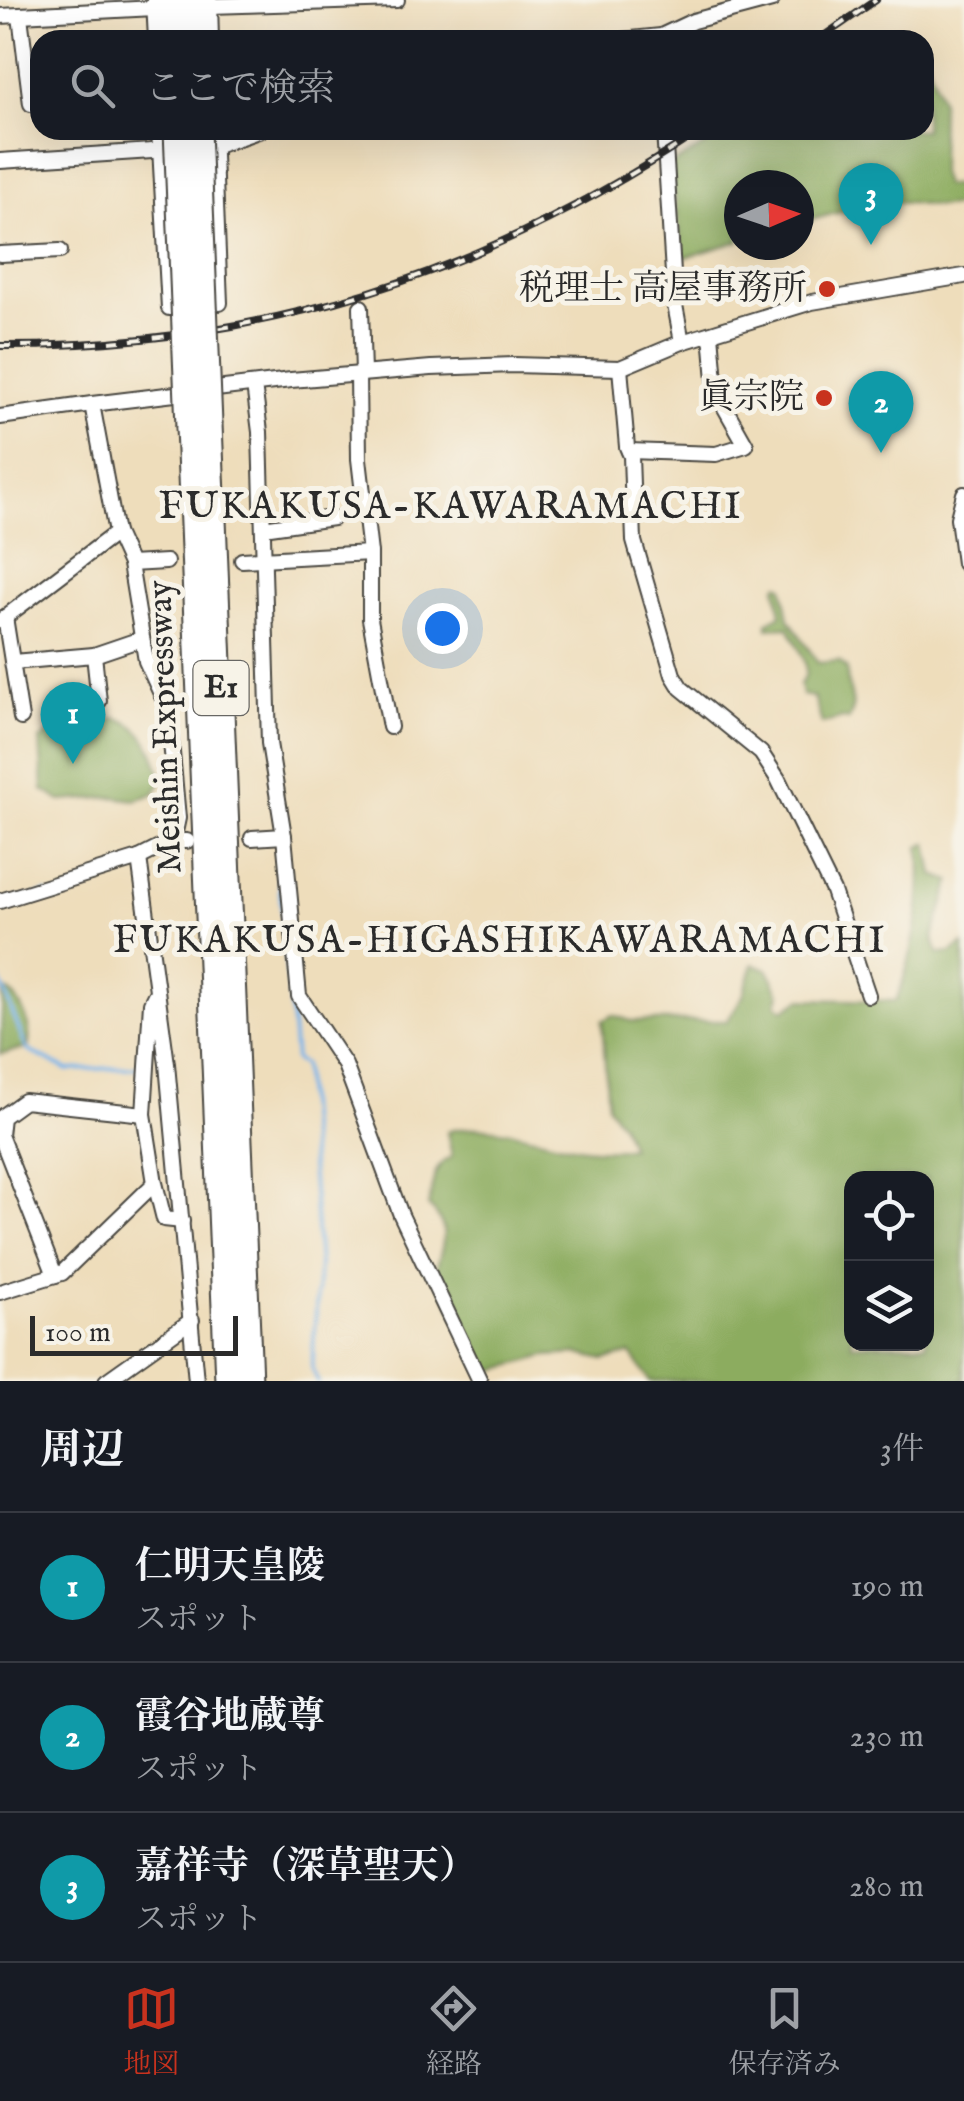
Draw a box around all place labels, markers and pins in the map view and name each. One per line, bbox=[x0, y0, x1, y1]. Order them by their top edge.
pin: 3 bbox=[838, 162, 904, 245]
place label: 税理士 高屋事務所 bbox=[519, 267, 807, 312]
marker: 税理士 高屋事務所 bbox=[816, 278, 838, 300]
pin: 2 bbox=[848, 370, 914, 453]
place label: 眞宗院 bbox=[699, 376, 804, 421]
marker: 眞宗院 bbox=[813, 387, 835, 409]
pin: 1 bbox=[40, 682, 106, 764]

